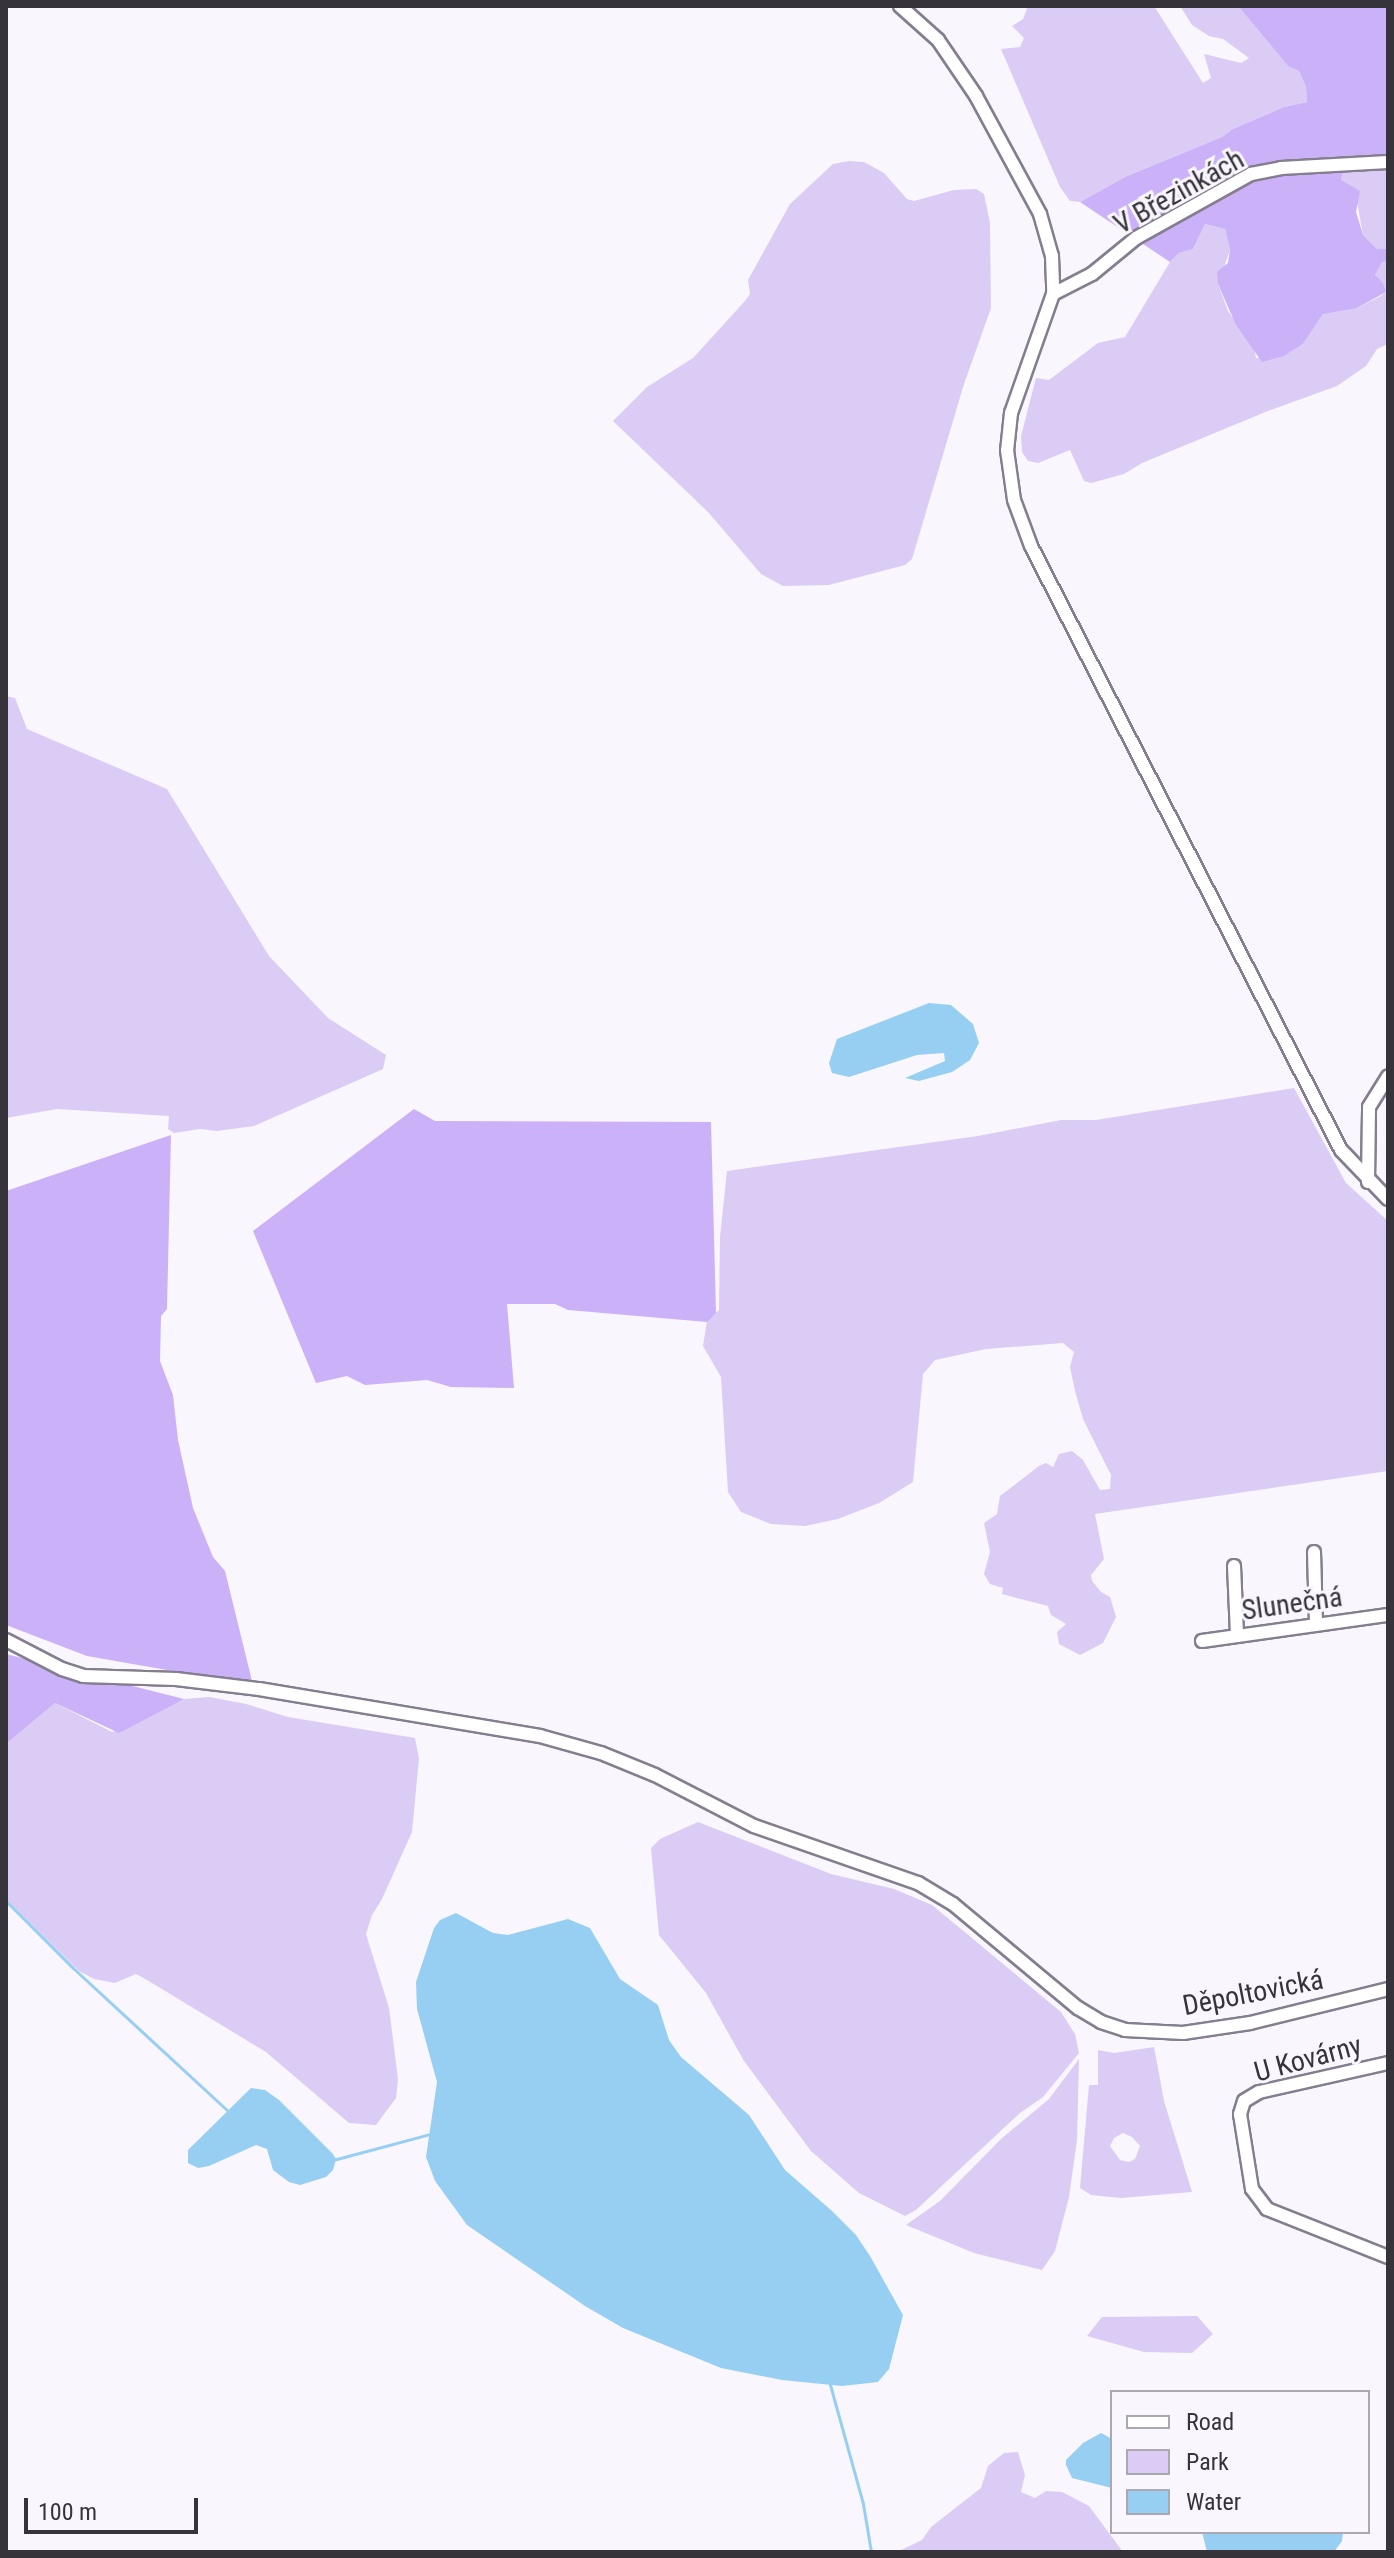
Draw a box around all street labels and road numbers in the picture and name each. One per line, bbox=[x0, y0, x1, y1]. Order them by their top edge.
street label: V Březinkách bbox=[1108, 143, 1250, 241]
street label: Slunečná bbox=[1240, 1580, 1344, 1628]
street label: Děpoltovická bbox=[1180, 1963, 1326, 2023]
street label: U Kovárny bbox=[1251, 2029, 1365, 2089]

